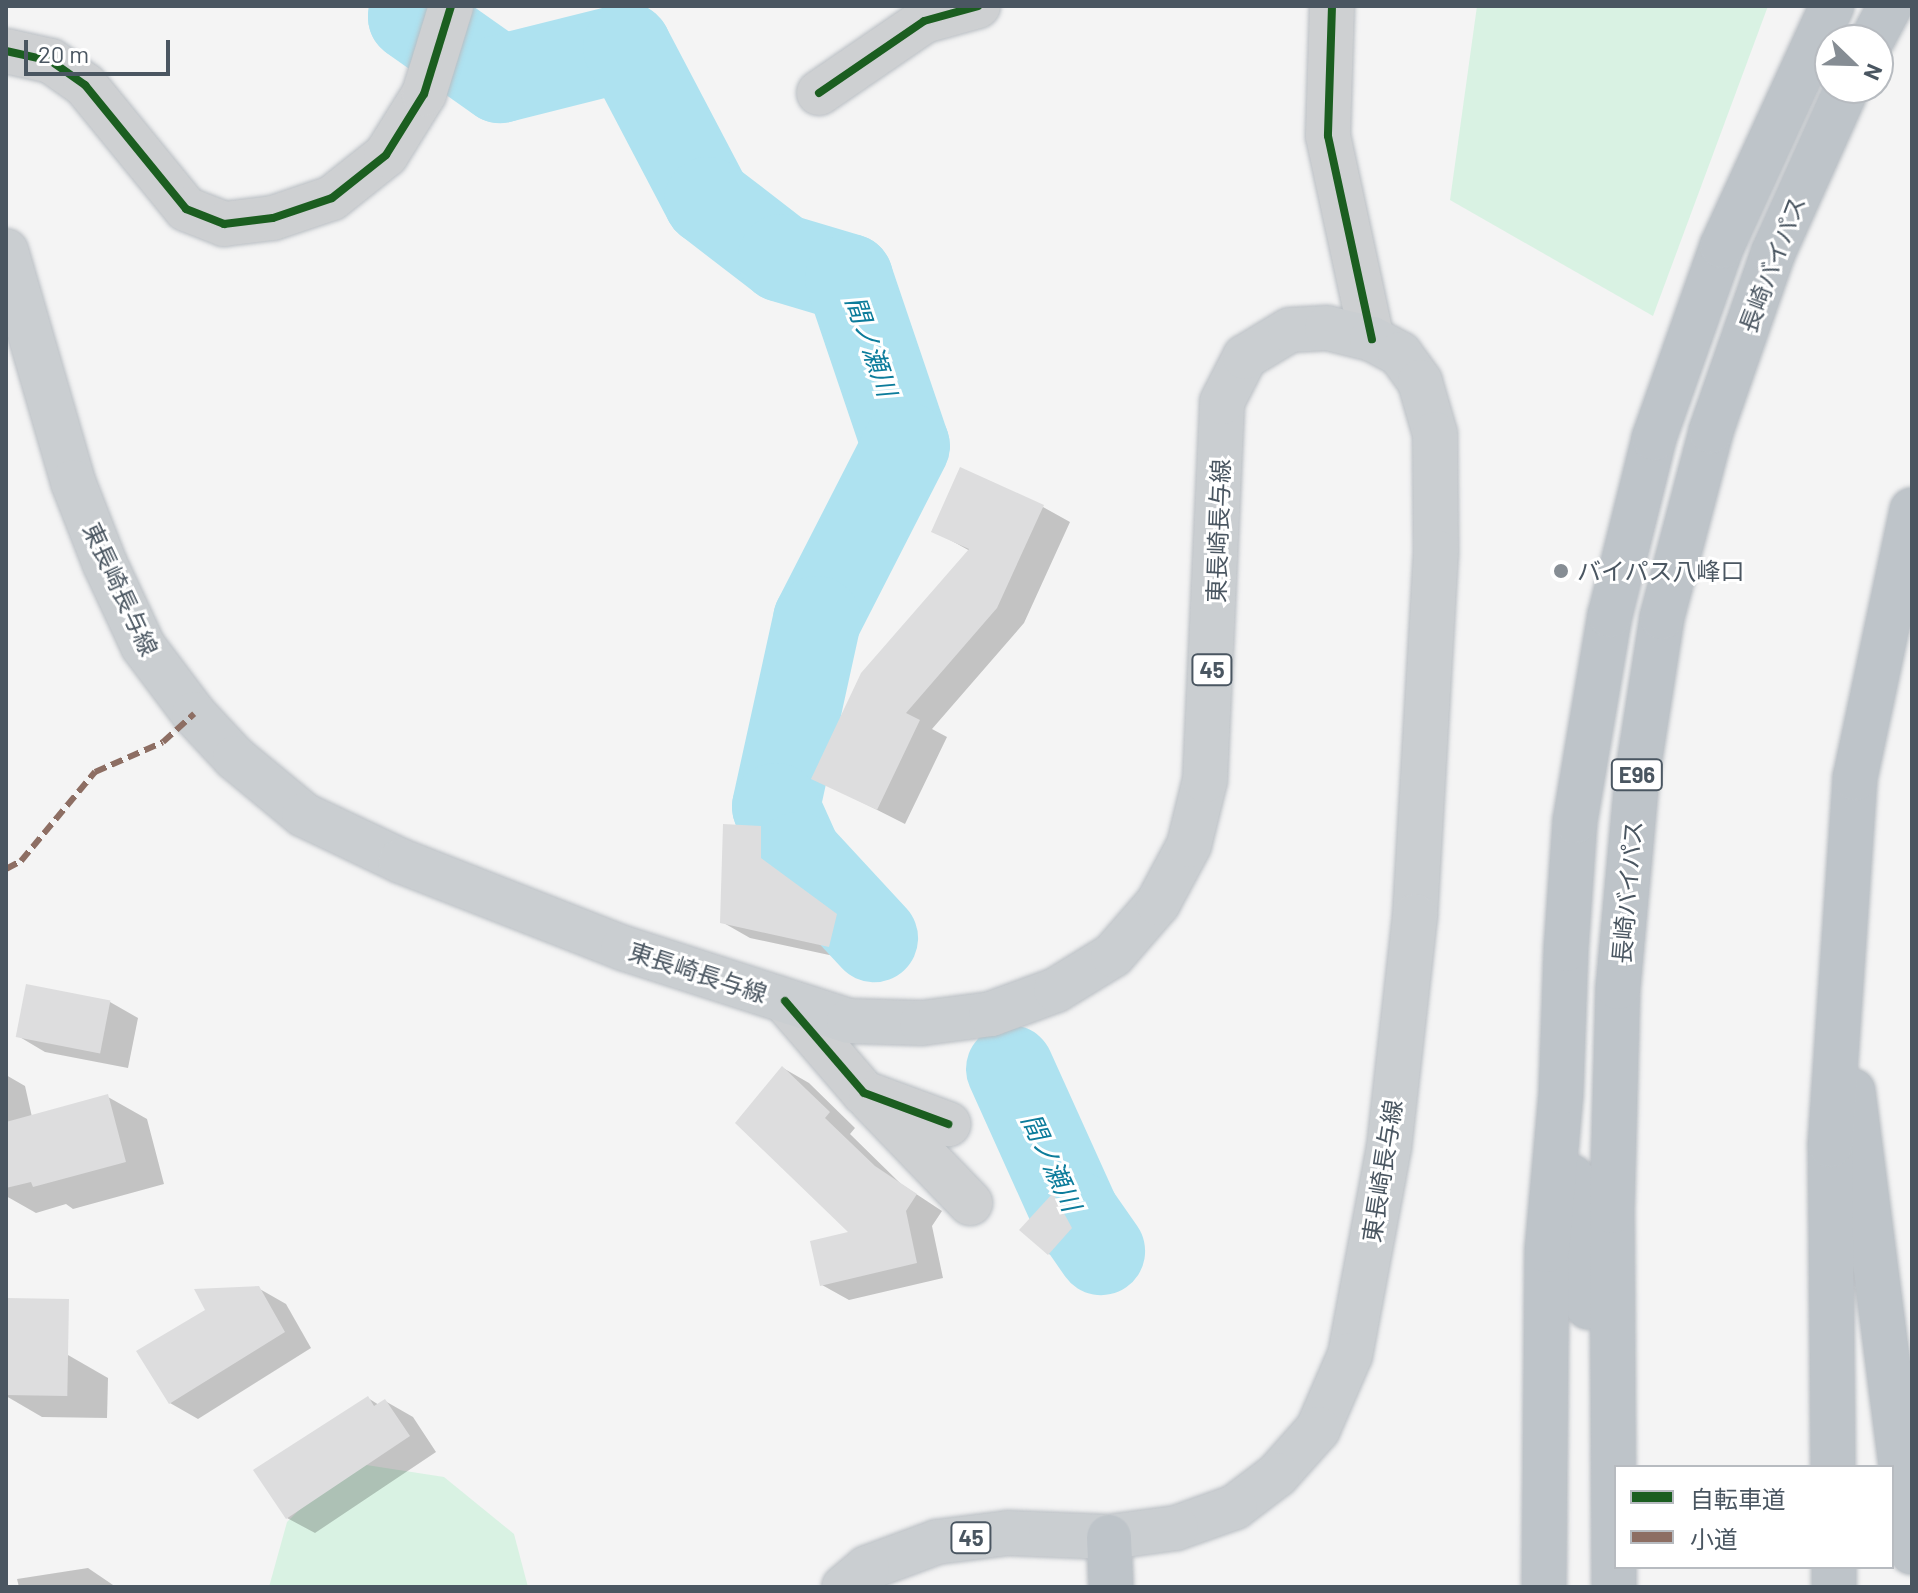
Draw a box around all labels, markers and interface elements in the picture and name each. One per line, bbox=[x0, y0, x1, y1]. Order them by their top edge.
scale bar bbox=[28, 24, 174, 74]
north arrow bbox=[1814, 24, 1894, 104]
text: 20 m bbox=[38, 39, 89, 68]
text: N bbox=[1859, 61, 1889, 84]
street label: 長崎バイパス bbox=[1733, 192, 1811, 336]
water label: 間ノ瀬川 bbox=[840, 292, 904, 400]
street label: 東長崎長与線 bbox=[1201, 459, 1235, 603]
street label: 東長崎長与線 bbox=[78, 518, 164, 660]
place label: バイパス八峰口 bbox=[1577, 557, 1745, 585]
marker: バイパス八峰口 bbox=[1552, 562, 1570, 580]
road number: 45 bbox=[1190, 652, 1234, 688]
road number: E96 bbox=[1609, 757, 1665, 793]
street label: 長崎バイパス bbox=[1606, 819, 1648, 965]
street label: 東長崎長与線 bbox=[625, 936, 771, 1008]
street label: 東長崎長与線 bbox=[1357, 1098, 1407, 1244]
water label: 間ノ瀬川 bbox=[1016, 1108, 1088, 1216]
legend bbox=[1614, 1465, 1894, 1569]
text: 自転車道 bbox=[1690, 1484, 1786, 1513]
road number: 45 bbox=[949, 1520, 993, 1556]
text: 小道 bbox=[1690, 1524, 1738, 1553]

